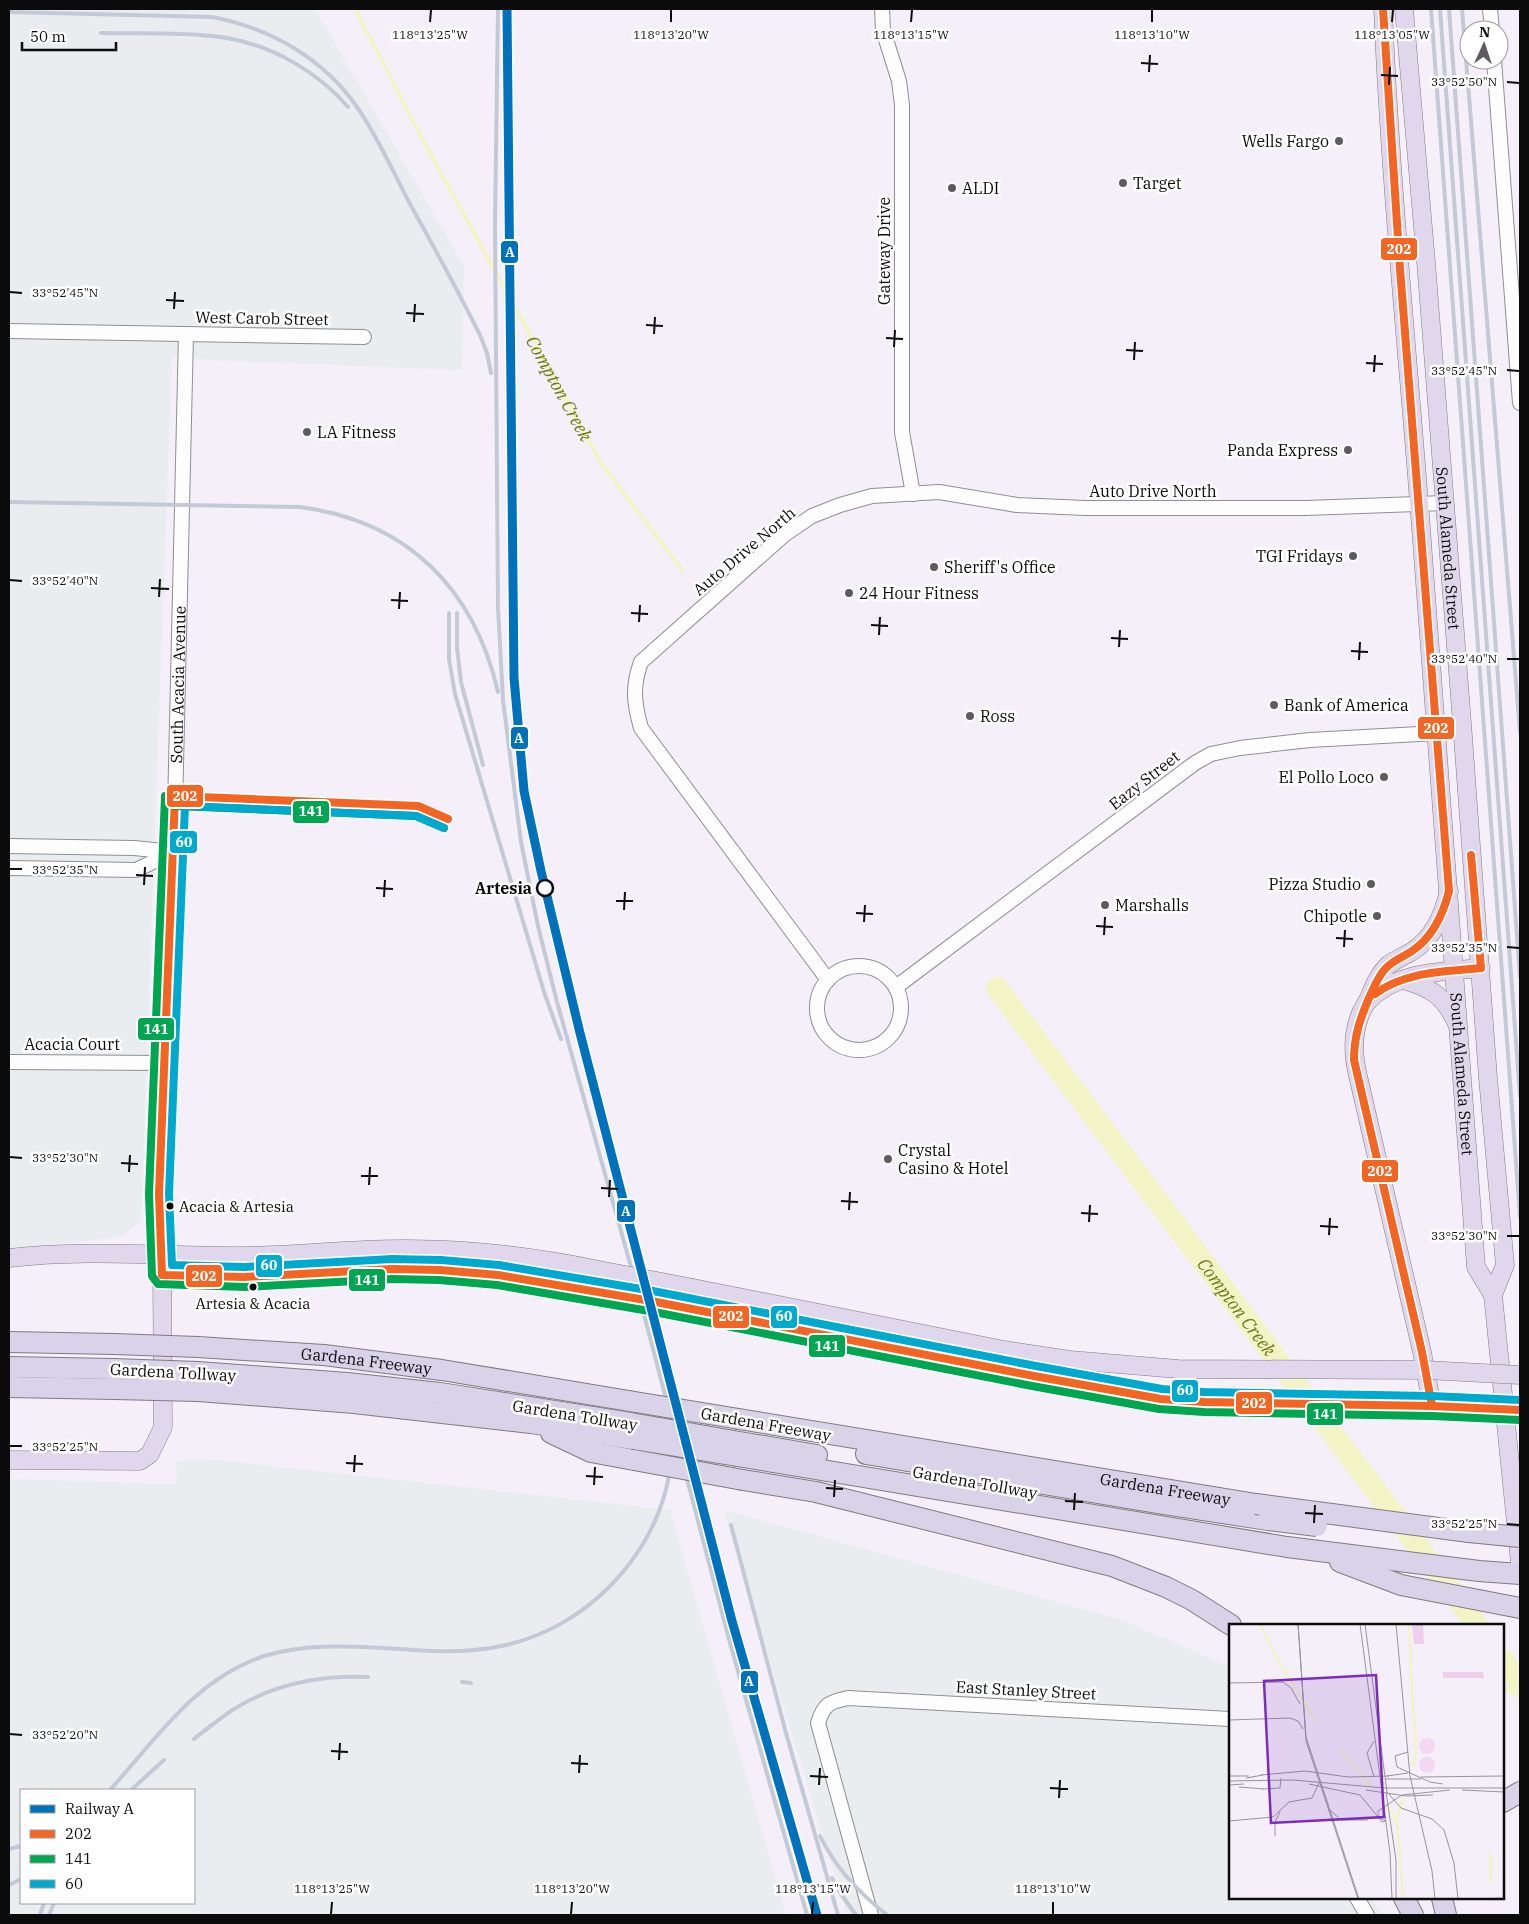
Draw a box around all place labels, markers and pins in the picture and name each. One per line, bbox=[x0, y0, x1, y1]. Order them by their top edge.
place label: Wells Fargo bbox=[1242, 131, 1329, 151]
marker: Wells Fargo bbox=[1333, 135, 1345, 147]
place label: Target bbox=[1133, 173, 1182, 193]
marker: Target bbox=[1117, 177, 1129, 189]
place label: ALDI bbox=[962, 178, 999, 198]
marker: ALDI bbox=[946, 182, 958, 194]
place label: LA Fitness bbox=[317, 422, 396, 442]
marker: LA Fitness bbox=[301, 426, 313, 438]
place label: Panda Express bbox=[1227, 440, 1338, 460]
marker: Panda Express bbox=[1342, 444, 1354, 456]
place label: TGI Fridays bbox=[1256, 546, 1343, 566]
marker: TGI Fridays bbox=[1347, 550, 1359, 562]
place label: Sheriff's Office bbox=[944, 557, 1056, 577]
marker: Sheriff's Office bbox=[928, 561, 940, 573]
place label: 24 Hour Fitness bbox=[859, 583, 979, 603]
marker: 24 Hour Fitness bbox=[843, 587, 855, 599]
place label: Bank of America bbox=[1284, 695, 1409, 715]
marker: Bank of America bbox=[1268, 699, 1280, 711]
place label: Ross bbox=[980, 706, 1015, 726]
marker: Ross bbox=[964, 710, 976, 722]
place label: El Pollo Loco bbox=[1278, 767, 1374, 787]
marker: El Pollo Loco bbox=[1378, 771, 1390, 783]
place label: Pizza Studio bbox=[1269, 874, 1361, 894]
place label: Artesia bbox=[475, 878, 532, 898]
marker: Pizza Studio bbox=[1365, 878, 1377, 890]
marker: Artesia bbox=[536, 879, 554, 897]
place label: Marshalls bbox=[1115, 895, 1189, 915]
marker: Marshalls bbox=[1099, 899, 1111, 911]
place label: Chipotle bbox=[1304, 906, 1367, 926]
marker: Chipotle bbox=[1371, 910, 1383, 922]
place label: Crystal Casino & Hotel bbox=[898, 1140, 1009, 1178]
marker: Crystal Casino & Hotel bbox=[882, 1153, 894, 1165]
place label: Acacia & Artesia bbox=[179, 1197, 294, 1216]
marker: Acacia & Artesia bbox=[165, 1201, 175, 1211]
marker: Artesia & Acacia bbox=[248, 1282, 258, 1292]
place label: Artesia & Acacia bbox=[195, 1294, 311, 1313]

